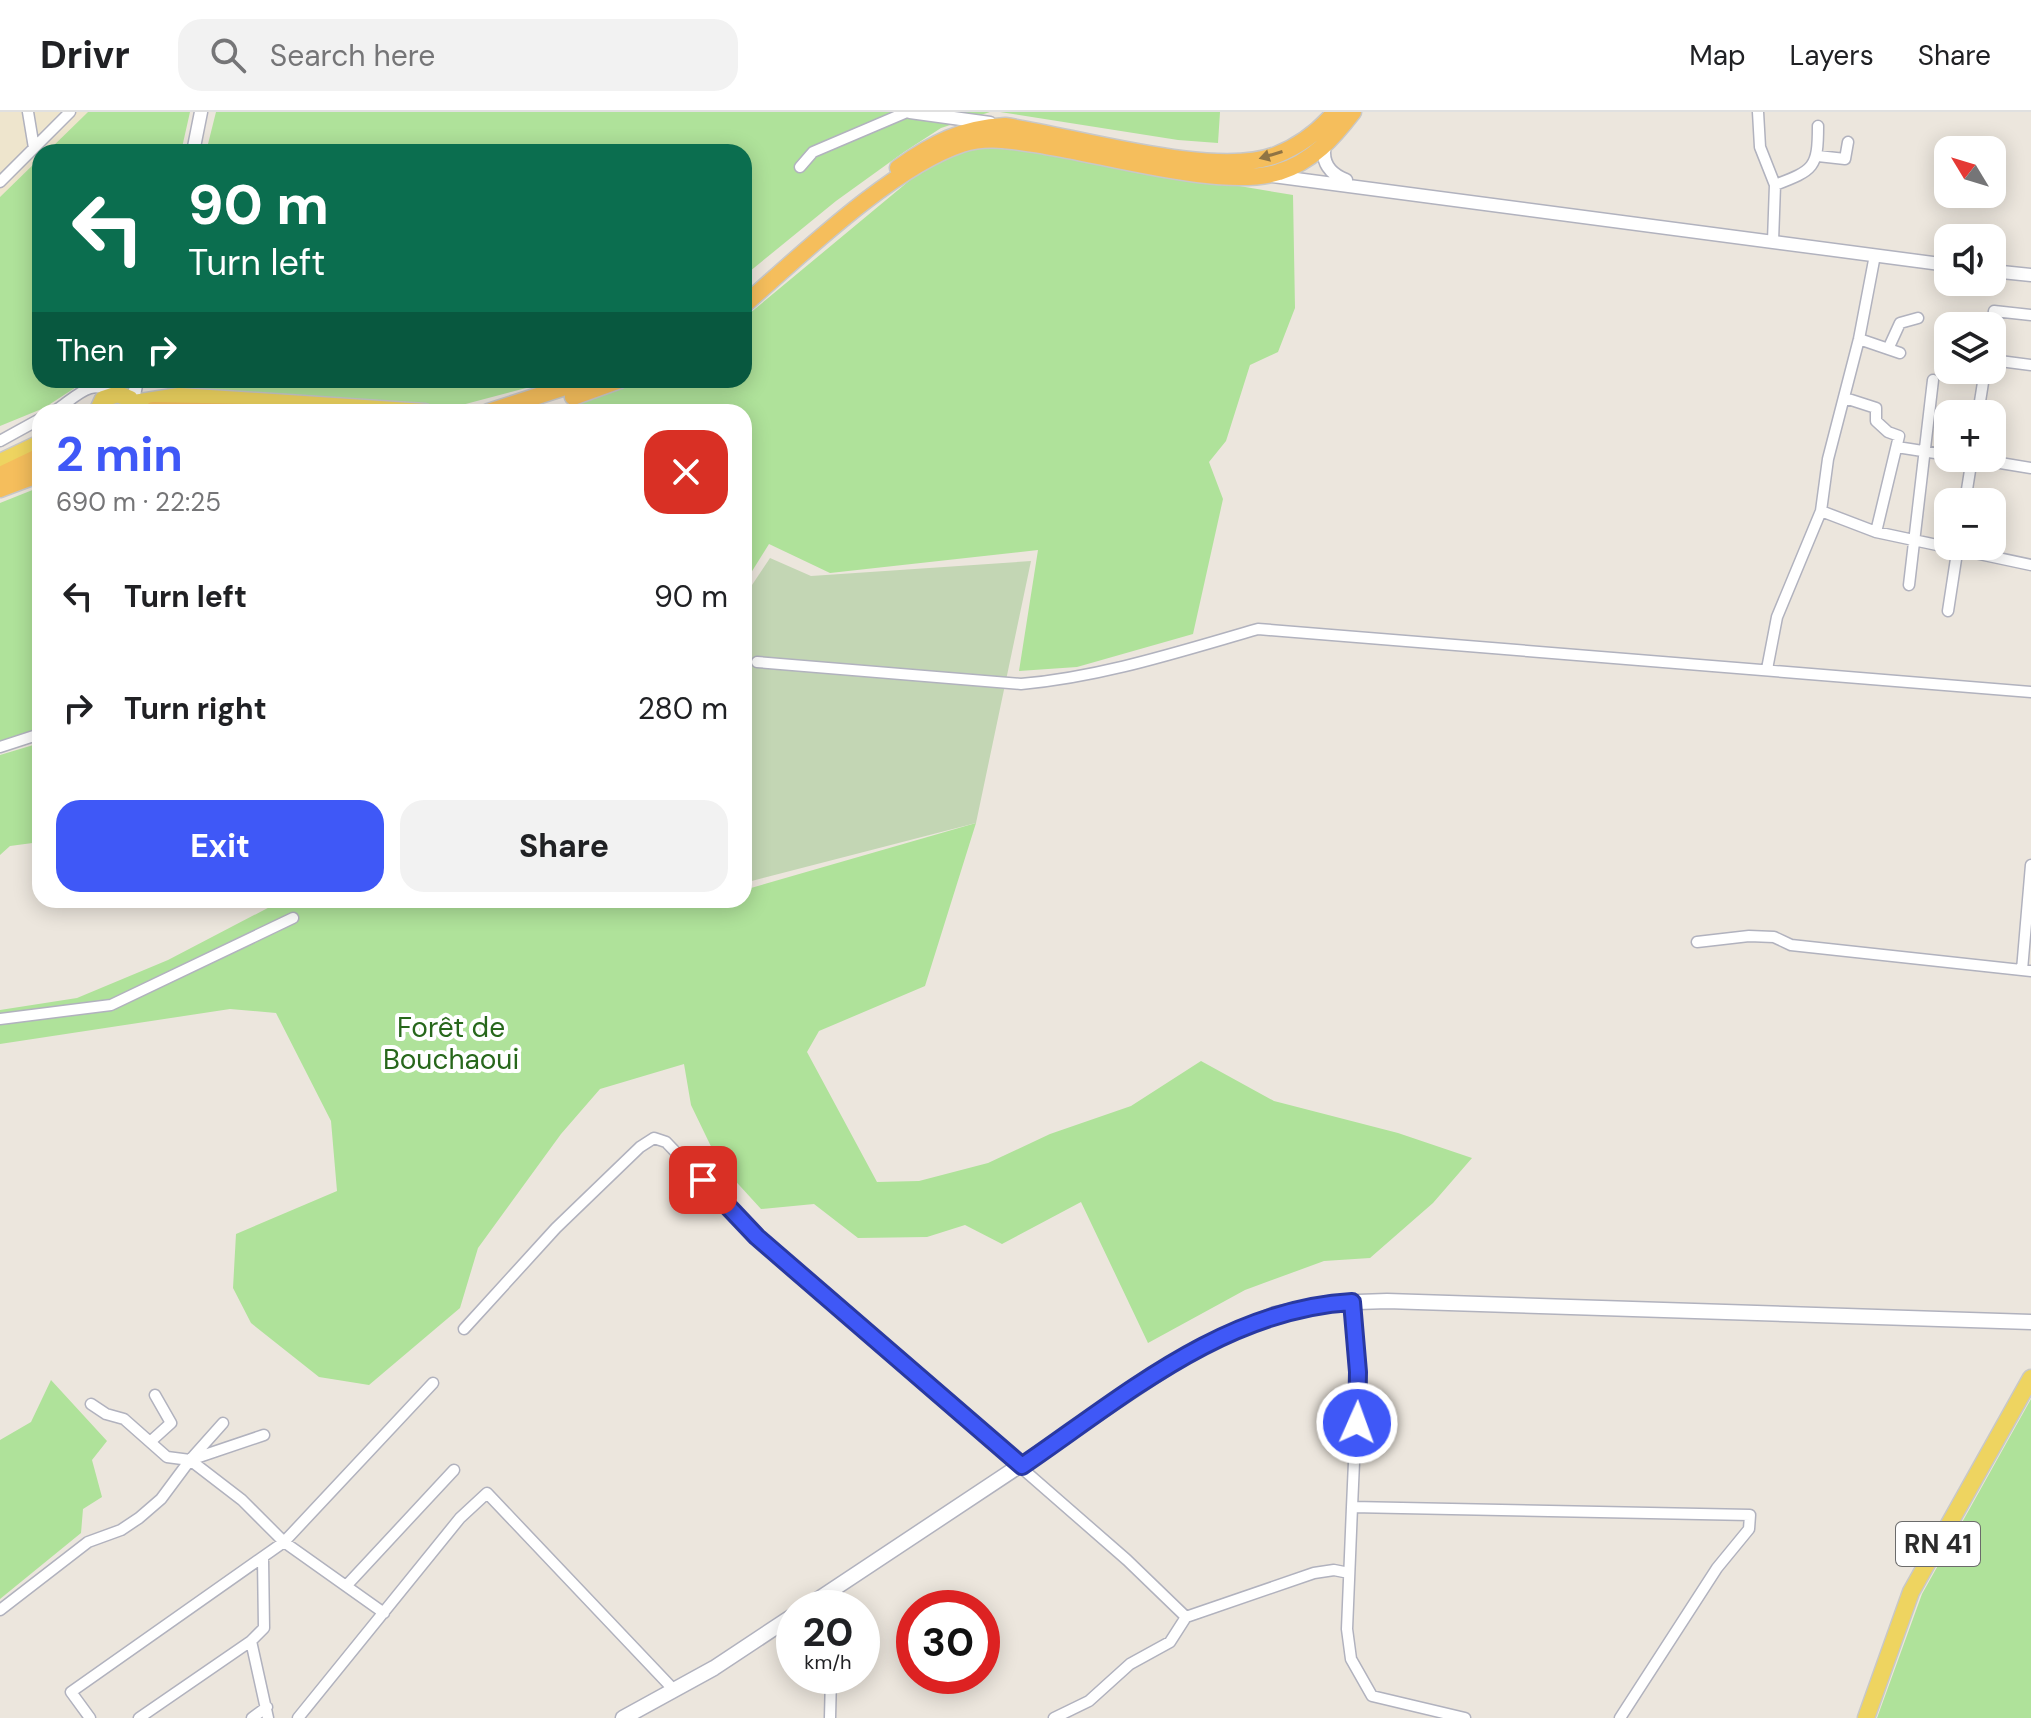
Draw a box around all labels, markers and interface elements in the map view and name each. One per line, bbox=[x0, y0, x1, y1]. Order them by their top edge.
search box bbox=[178, 19, 738, 91]
text: Drivr bbox=[40, 30, 130, 80]
icon: search bbox=[206, 33, 250, 77]
text: Search here bbox=[270, 36, 435, 75]
text: Map bbox=[1689, 37, 1746, 74]
text: Layers bbox=[1790, 37, 1874, 74]
text: Share bbox=[1918, 37, 1991, 74]
north arrow bbox=[1934, 136, 2006, 208]
map controls bbox=[1934, 136, 2006, 560]
one-way arrow bbox=[1259, 149, 1283, 162]
text: 90 m bbox=[188, 168, 329, 241]
icon: left bbox=[56, 176, 160, 280]
button: sound bbox=[1934, 224, 2006, 296]
text: Turn left bbox=[188, 239, 325, 286]
button: layers bbox=[1934, 312, 2006, 384]
icon: right bbox=[140, 328, 184, 372]
text: Then bbox=[56, 331, 124, 370]
button: + bbox=[1934, 400, 2006, 472]
text: 2 min bbox=[56, 423, 183, 486]
button: close bbox=[644, 430, 728, 514]
text: 690 m · 22:25 bbox=[56, 485, 221, 519]
button: − bbox=[1934, 488, 2006, 560]
icon: left bbox=[56, 574, 100, 618]
text: Turn left bbox=[124, 577, 247, 616]
text: 90 m bbox=[654, 577, 728, 616]
icon: right bbox=[56, 686, 100, 730]
text: Turn right bbox=[124, 689, 267, 728]
text: 280 m bbox=[638, 689, 728, 728]
button: Exit bbox=[56, 800, 384, 892]
button: Share bbox=[400, 800, 728, 892]
park label: Forêt de Bouchaoui bbox=[383, 1009, 519, 1078]
pin bbox=[669, 1146, 737, 1214]
icon: arrive bbox=[681, 1158, 725, 1202]
position arrow bbox=[1315, 1381, 1399, 1465]
road number: RN 41 bbox=[1896, 1522, 1980, 1566]
speed limit sign: 30 bbox=[896, 1590, 1000, 1694]
text: 20 bbox=[802, 1606, 854, 1658]
text: km/h bbox=[804, 1649, 852, 1675]

